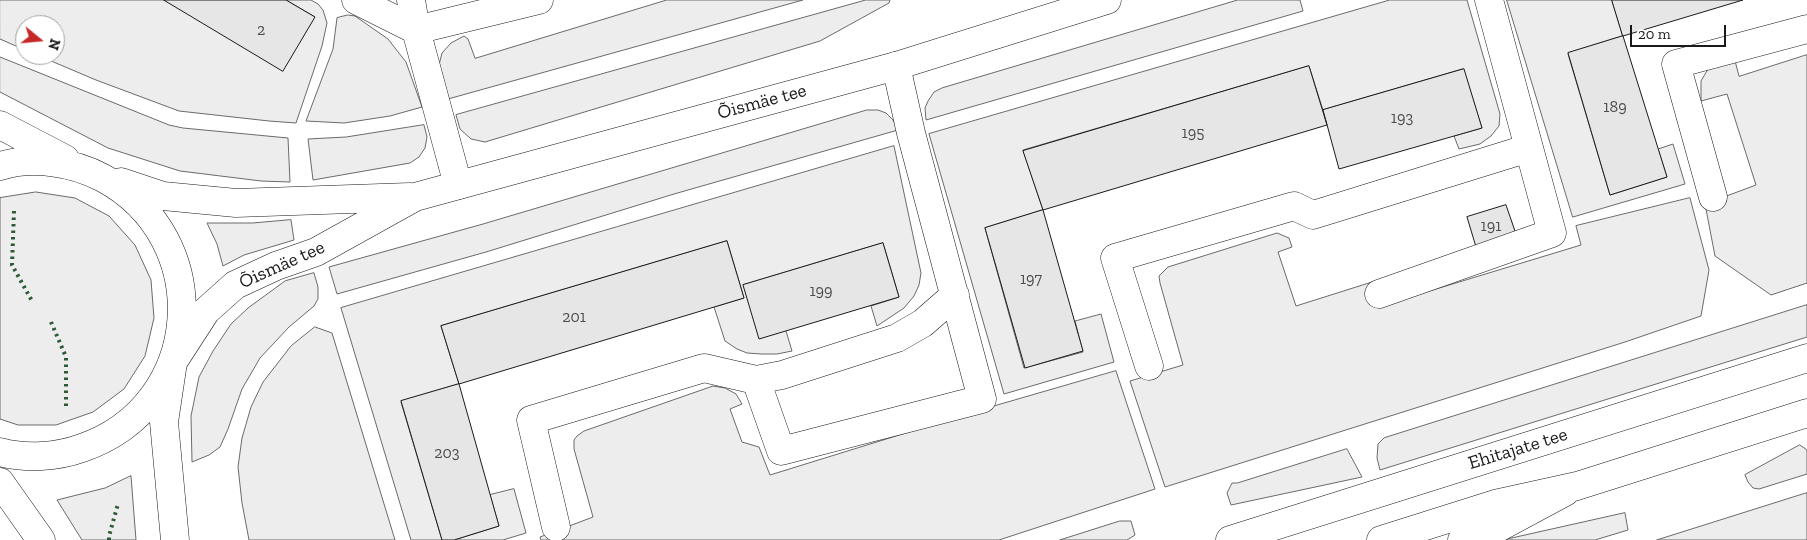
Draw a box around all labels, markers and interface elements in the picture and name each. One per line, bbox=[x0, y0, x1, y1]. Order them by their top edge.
north arrow bbox=[15, 15, 65, 65]
scale bar bbox=[1632, 15, 1728, 47]
house number: 2 bbox=[257, 20, 265, 40]
text: 20 m bbox=[1638, 25, 1671, 43]
text: N bbox=[44, 37, 64, 52]
street label: Õismäe tee bbox=[715, 79, 809, 125]
house number: 189 bbox=[1603, 97, 1627, 117]
house number: 193 bbox=[1391, 108, 1413, 128]
house number: 195 bbox=[1182, 123, 1204, 143]
house number: 191 bbox=[1481, 216, 1501, 236]
street label: Õismäe tee bbox=[236, 236, 328, 294]
house number: 197 bbox=[1020, 269, 1042, 289]
house number: 199 bbox=[809, 281, 833, 301]
house number: 201 bbox=[562, 307, 586, 327]
street label: Ehitajate tee bbox=[1466, 423, 1570, 475]
house number: 203 bbox=[434, 443, 460, 463]

